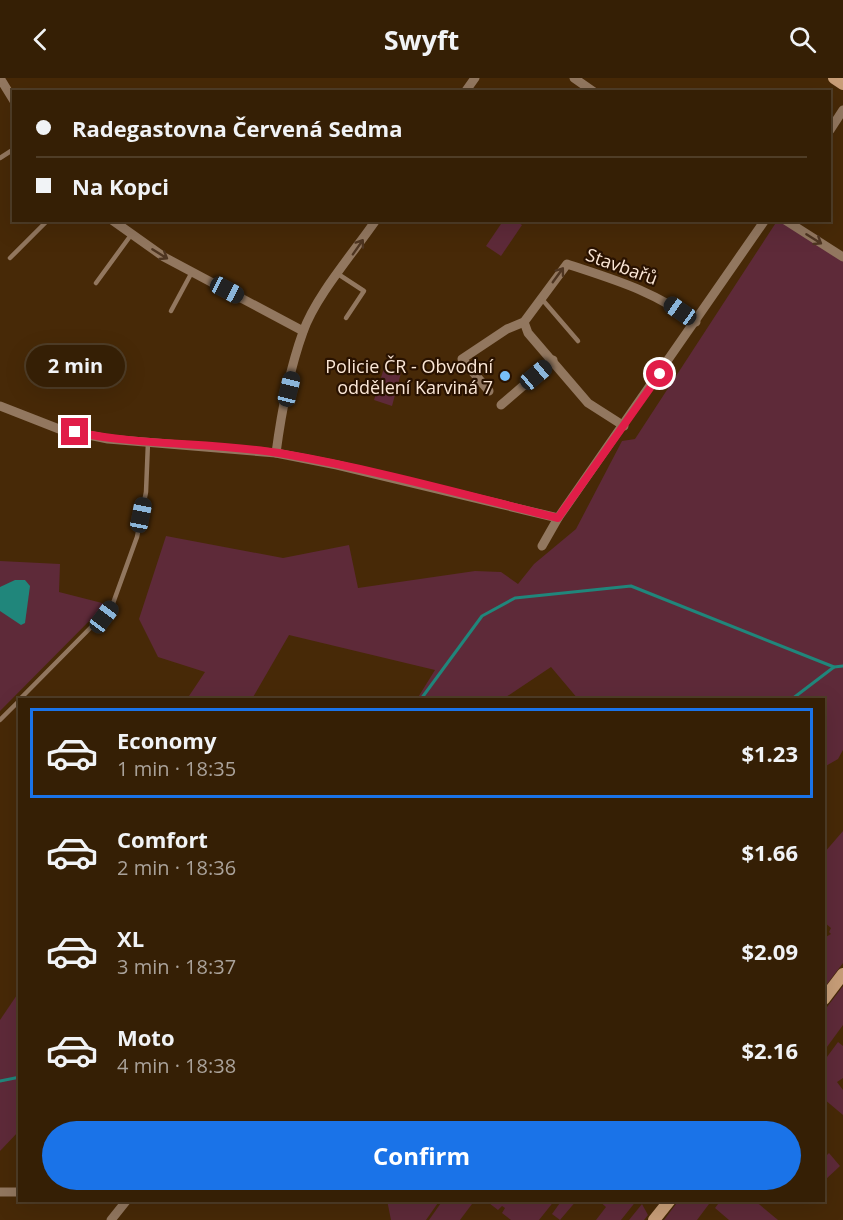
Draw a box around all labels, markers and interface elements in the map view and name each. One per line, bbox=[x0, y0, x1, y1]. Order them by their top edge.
text: Swyft bbox=[384, 21, 459, 58]
icon: back bbox=[24, 23, 57, 56]
icon: search bbox=[786, 23, 819, 56]
text: Radegastovna Červená Sedma bbox=[72, 113, 402, 143]
text: Na Kopci bbox=[72, 171, 169, 201]
one-way arrow bbox=[805, 233, 822, 245]
one-way arrow bbox=[352, 239, 364, 255]
street label: Stavbařů bbox=[583, 242, 661, 290]
one-way arrow bbox=[151, 248, 168, 260]
one-way arrow bbox=[552, 268, 565, 284]
car bbox=[207, 274, 247, 306]
car bbox=[660, 293, 700, 329]
callout: 2 min bbox=[26, 345, 124, 387]
text: 2 min bbox=[48, 352, 103, 379]
place label: Policie ČR - Obvodní oddělení Karviná 7 bbox=[325, 354, 493, 399]
car bbox=[516, 357, 556, 393]
route start bbox=[646, 360, 673, 387]
car bbox=[276, 369, 302, 409]
marker: Policie ČR - Obvodní oddělení Karviná 7 bbox=[498, 369, 512, 383]
route end bbox=[61, 418, 88, 445]
car bbox=[129, 496, 153, 534]
car bbox=[86, 597, 122, 637]
text: Economy bbox=[117, 725, 216, 755]
icon: car bbox=[45, 726, 99, 780]
text: $1.23 bbox=[741, 738, 798, 768]
text: 1 min · 18:35 bbox=[117, 755, 236, 782]
text: Comfort bbox=[117, 824, 208, 854]
icon: car bbox=[45, 825, 99, 879]
text: $1.66 bbox=[741, 837, 798, 867]
text: 2 min · 18:36 bbox=[117, 854, 236, 881]
text: XL bbox=[117, 923, 144, 953]
icon: car bbox=[45, 924, 99, 978]
text: $2.09 bbox=[741, 936, 798, 966]
text: 3 min · 18:37 bbox=[117, 953, 236, 980]
text: Moto bbox=[117, 1022, 175, 1052]
icon: car bbox=[45, 1023, 99, 1077]
text: $2.16 bbox=[741, 1035, 798, 1065]
text: 4 min · 18:38 bbox=[117, 1052, 236, 1079]
button: Confirm bbox=[42, 1121, 801, 1190]

